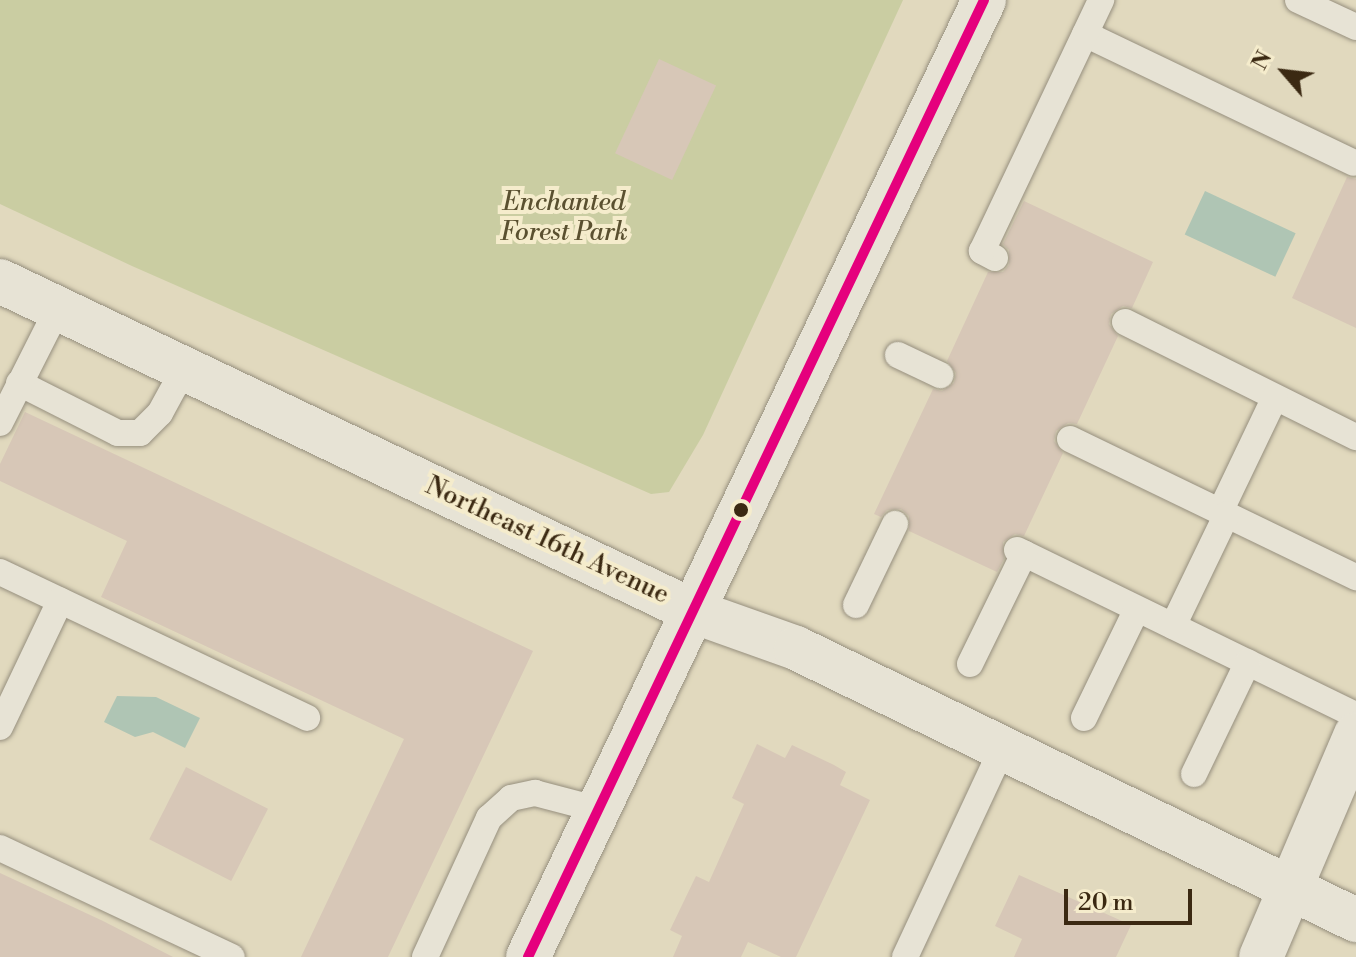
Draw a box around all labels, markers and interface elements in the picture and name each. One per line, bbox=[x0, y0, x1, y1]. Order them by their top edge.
north arrow bbox=[1244, 32, 1324, 112]
text: N bbox=[1246, 46, 1278, 75]
park label: Enchanted Forest Park bbox=[500, 187, 628, 248]
street label: Northeast 16th Avenue bbox=[420, 471, 674, 611]
unlabelled marker bbox=[733, 502, 749, 518]
scale bar bbox=[1068, 873, 1196, 923]
text: 20 m bbox=[1078, 888, 1134, 918]

